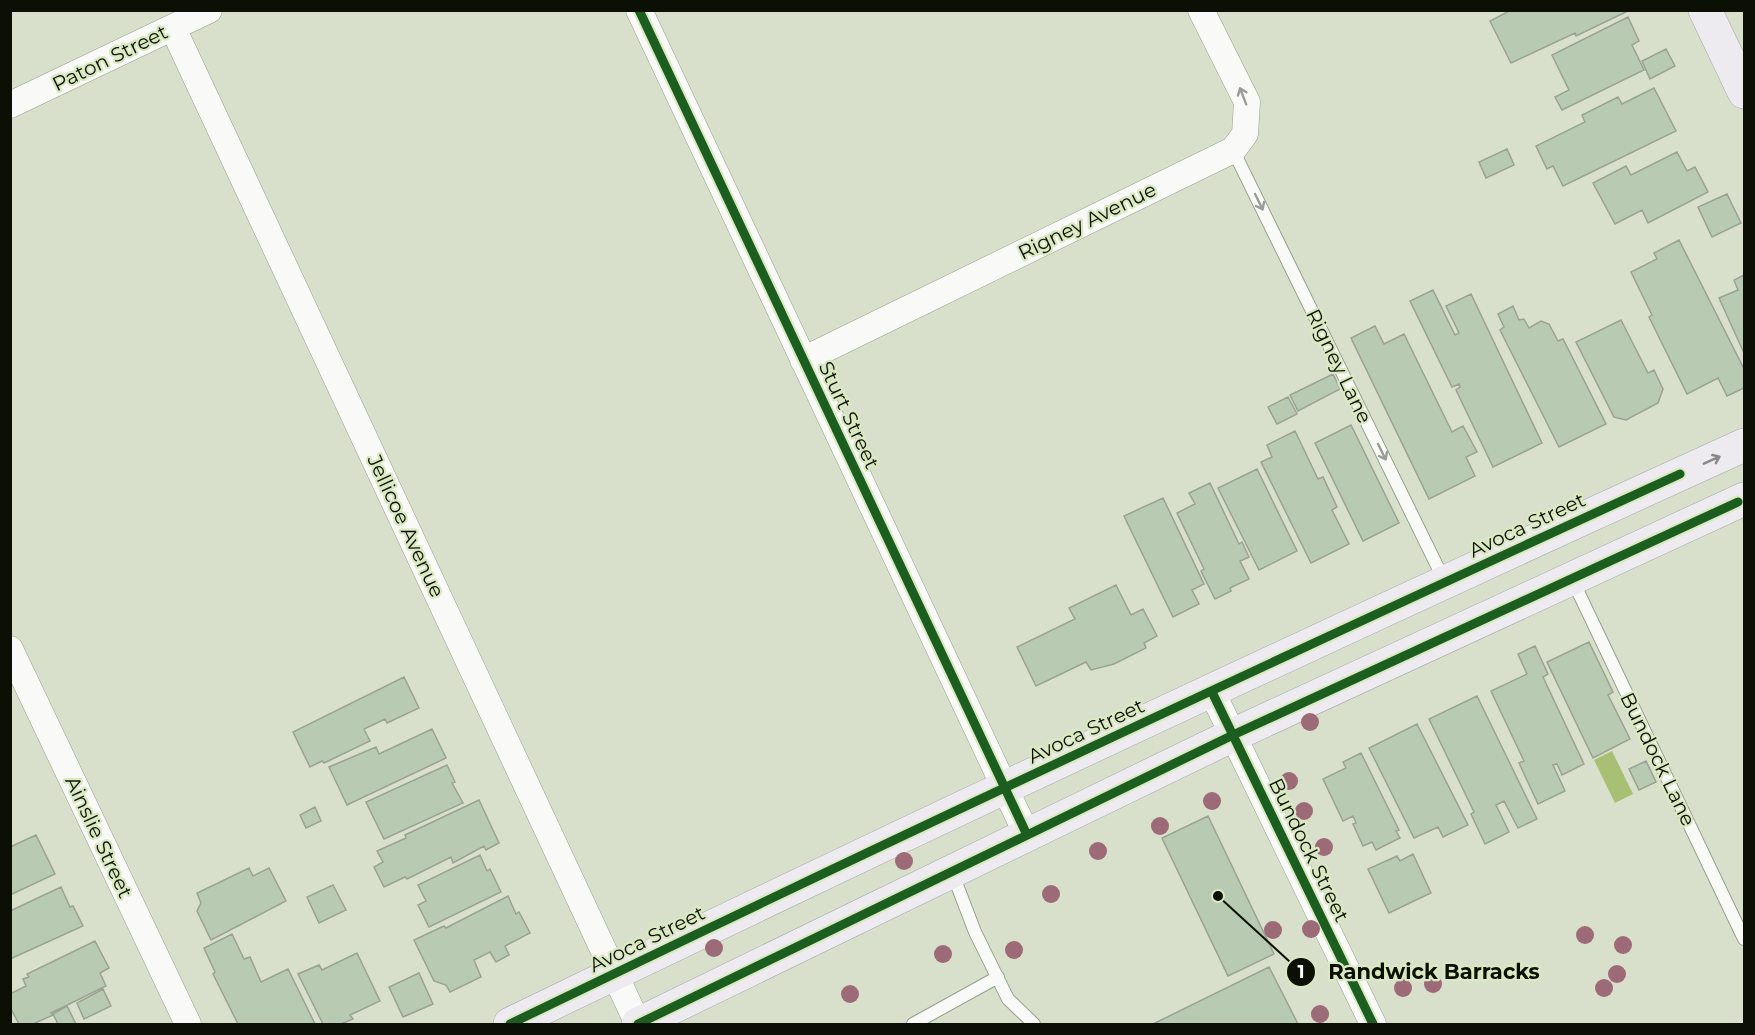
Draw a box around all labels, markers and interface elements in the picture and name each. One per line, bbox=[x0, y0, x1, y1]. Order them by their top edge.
street label: Paton Street bbox=[48, 20, 172, 96]
one-way arrow bbox=[1236, 88, 1247, 106]
street label: Rigney Avenue bbox=[1014, 177, 1160, 265]
one-way arrow bbox=[1253, 193, 1265, 211]
street label: Rigney Lane bbox=[1301, 305, 1377, 427]
street label: Sturt Street bbox=[814, 357, 884, 473]
one-way arrow bbox=[1377, 443, 1388, 461]
street label: Jellicoe Avenue bbox=[362, 450, 450, 601]
one-way arrow bbox=[1703, 453, 1721, 465]
street label: Avoca Street bbox=[1465, 488, 1589, 562]
street label: Bundock Lane bbox=[1615, 688, 1701, 830]
street label: Avoca Street bbox=[1024, 694, 1148, 768]
street label: Ainslie Street bbox=[60, 772, 138, 902]
street label: Bundock Street bbox=[1264, 774, 1354, 926]
street label: Avoca Street bbox=[585, 901, 709, 977]
callout: Randwick Barracks bbox=[1286, 952, 1552, 991]
text: Randwick Barracks bbox=[1328, 959, 1540, 984]
text: 1 bbox=[1297, 961, 1305, 983]

